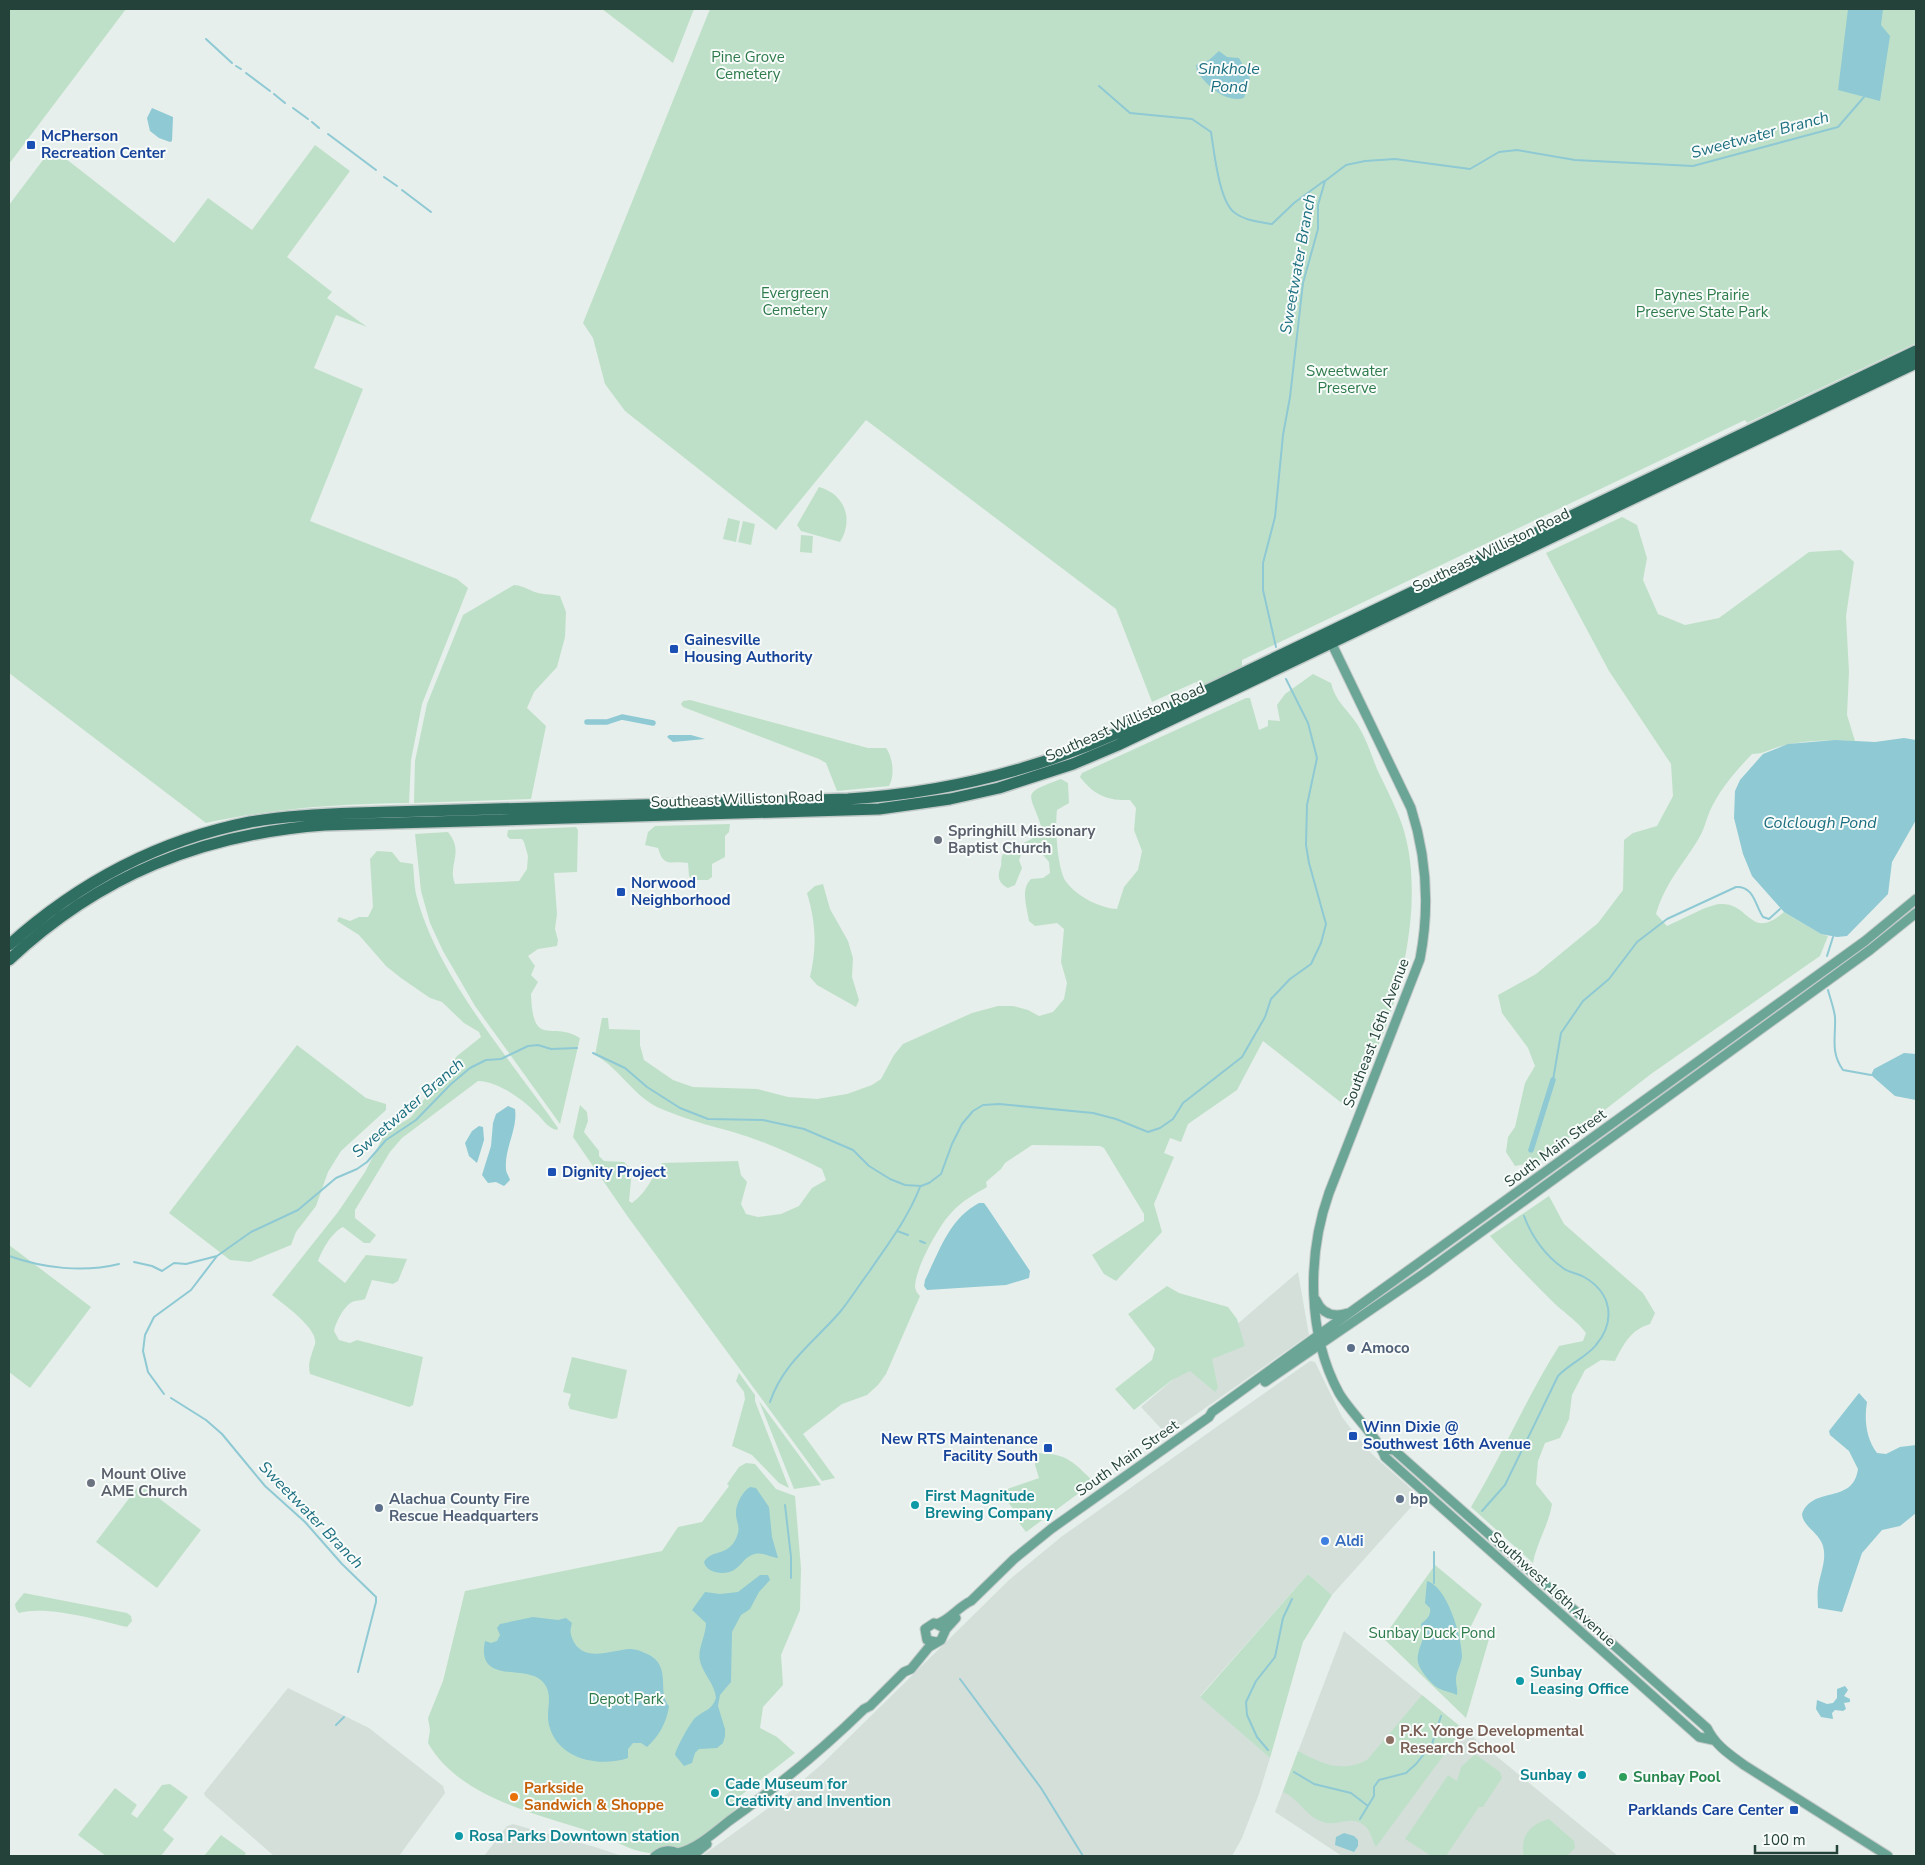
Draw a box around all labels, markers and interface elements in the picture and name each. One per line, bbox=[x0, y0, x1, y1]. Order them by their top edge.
park label: Pine Grove Cemetery bbox=[711, 47, 785, 84]
water label: Sinkhole Pond bbox=[1198, 58, 1260, 98]
water label: Sweetwater Branch bbox=[1689, 106, 1831, 164]
place label: McPherson Recreation Center bbox=[41, 126, 166, 163]
marker: McPherson Recreation Center bbox=[25, 139, 37, 151]
water label: Sweetwater Branch bbox=[1275, 192, 1321, 336]
park label: Evergreen Cemetery bbox=[761, 283, 829, 320]
park label: Paynes Prairie Preserve State Park bbox=[1636, 285, 1769, 322]
park label: Sweetwater Preserve bbox=[1306, 361, 1389, 398]
street label: Southeast Williston Road bbox=[1409, 503, 1573, 597]
place label: Gainesville Housing Authority bbox=[684, 630, 813, 667]
marker: Gainesville Housing Authority bbox=[668, 643, 680, 655]
street label: Southeast Williston Road bbox=[1042, 678, 1208, 766]
street label: Southeast Williston Road bbox=[651, 786, 823, 812]
water label: Colclough Pond bbox=[1763, 812, 1877, 834]
place label: Springhill Missionary Baptist Church bbox=[948, 821, 1095, 858]
marker: Springhill Missionary Baptist Church bbox=[932, 834, 944, 846]
place label: Norwood Neighborhood bbox=[631, 873, 731, 910]
marker: Norwood Neighborhood bbox=[615, 886, 627, 898]
street label: Southeast 16th Avenue bbox=[1338, 955, 1414, 1111]
water label: Sweetwater Branch bbox=[347, 1053, 469, 1163]
street label: South Main Street bbox=[1500, 1104, 1610, 1192]
place label: Dignity Project bbox=[562, 1162, 666, 1182]
marker: Dignity Project bbox=[546, 1166, 558, 1178]
place label: Amoco bbox=[1361, 1338, 1410, 1358]
marker: Amoco bbox=[1345, 1342, 1357, 1354]
street label: South Main Street bbox=[1072, 1415, 1183, 1501]
place label: Winn Dixie @ Southwest 16th Avenue bbox=[1363, 1417, 1531, 1454]
place label: New RTS Maintenance Facility South bbox=[881, 1429, 1038, 1466]
marker: Winn Dixie @ Southwest 16th Avenue bbox=[1347, 1430, 1359, 1442]
marker: New RTS Maintenance Facility South bbox=[1042, 1442, 1054, 1454]
water label: Sweetwater Branch bbox=[254, 1456, 368, 1574]
place label: Mount Olive AME Church bbox=[101, 1464, 187, 1501]
marker: Mount Olive AME Church bbox=[85, 1477, 97, 1489]
place label: First Magnitude Brewing Company bbox=[925, 1486, 1053, 1523]
place label: Alachua County Fire Rescue Headquarters bbox=[389, 1489, 539, 1526]
place label: bp bbox=[1410, 1489, 1428, 1509]
marker: bp bbox=[1394, 1493, 1406, 1505]
marker: First Magnitude Brewing Company bbox=[909, 1499, 921, 1511]
marker: Alachua County Fire Rescue Headquarters bbox=[373, 1502, 385, 1514]
street label: Southwest 16th Avenue bbox=[1486, 1527, 1620, 1651]
place label: Aldi bbox=[1335, 1531, 1364, 1551]
marker: Aldi bbox=[1319, 1535, 1331, 1547]
park label: Sunbay Duck Pond bbox=[1369, 1623, 1495, 1643]
place label: Sunbay Leasing Office bbox=[1530, 1662, 1629, 1699]
marker: Sunbay Leasing Office bbox=[1514, 1675, 1526, 1687]
park label: Depot Park bbox=[588, 1689, 664, 1709]
place label: P.K. Yonge Developmental Research School bbox=[1400, 1721, 1584, 1758]
marker: P.K. Yonge Developmental Research School bbox=[1384, 1734, 1396, 1746]
place label: Sunbay bbox=[1520, 1765, 1572, 1785]
place label: Sunbay Pool bbox=[1633, 1767, 1721, 1787]
marker: Sunbay bbox=[1576, 1769, 1588, 1781]
marker: Sunbay Pool bbox=[1617, 1771, 1629, 1783]
place label: Cade Museum for Creativity and Invention bbox=[725, 1774, 891, 1811]
place label: Parkside Sandwich & Shoppe bbox=[524, 1778, 664, 1815]
marker: Cade Museum for Creativity and Invention bbox=[709, 1787, 721, 1799]
marker: Parkside Sandwich & Shoppe bbox=[508, 1791, 520, 1803]
place label: Parklands Care Center bbox=[1628, 1800, 1784, 1820]
marker: Parklands Care Center bbox=[1788, 1804, 1800, 1816]
scale bar bbox=[1755, 1822, 1838, 1854]
place label: Rosa Parks Downtown station bbox=[469, 1826, 680, 1846]
marker: Rosa Parks Downtown station bbox=[453, 1830, 465, 1842]
text: 100 m bbox=[1762, 1830, 1806, 1850]

